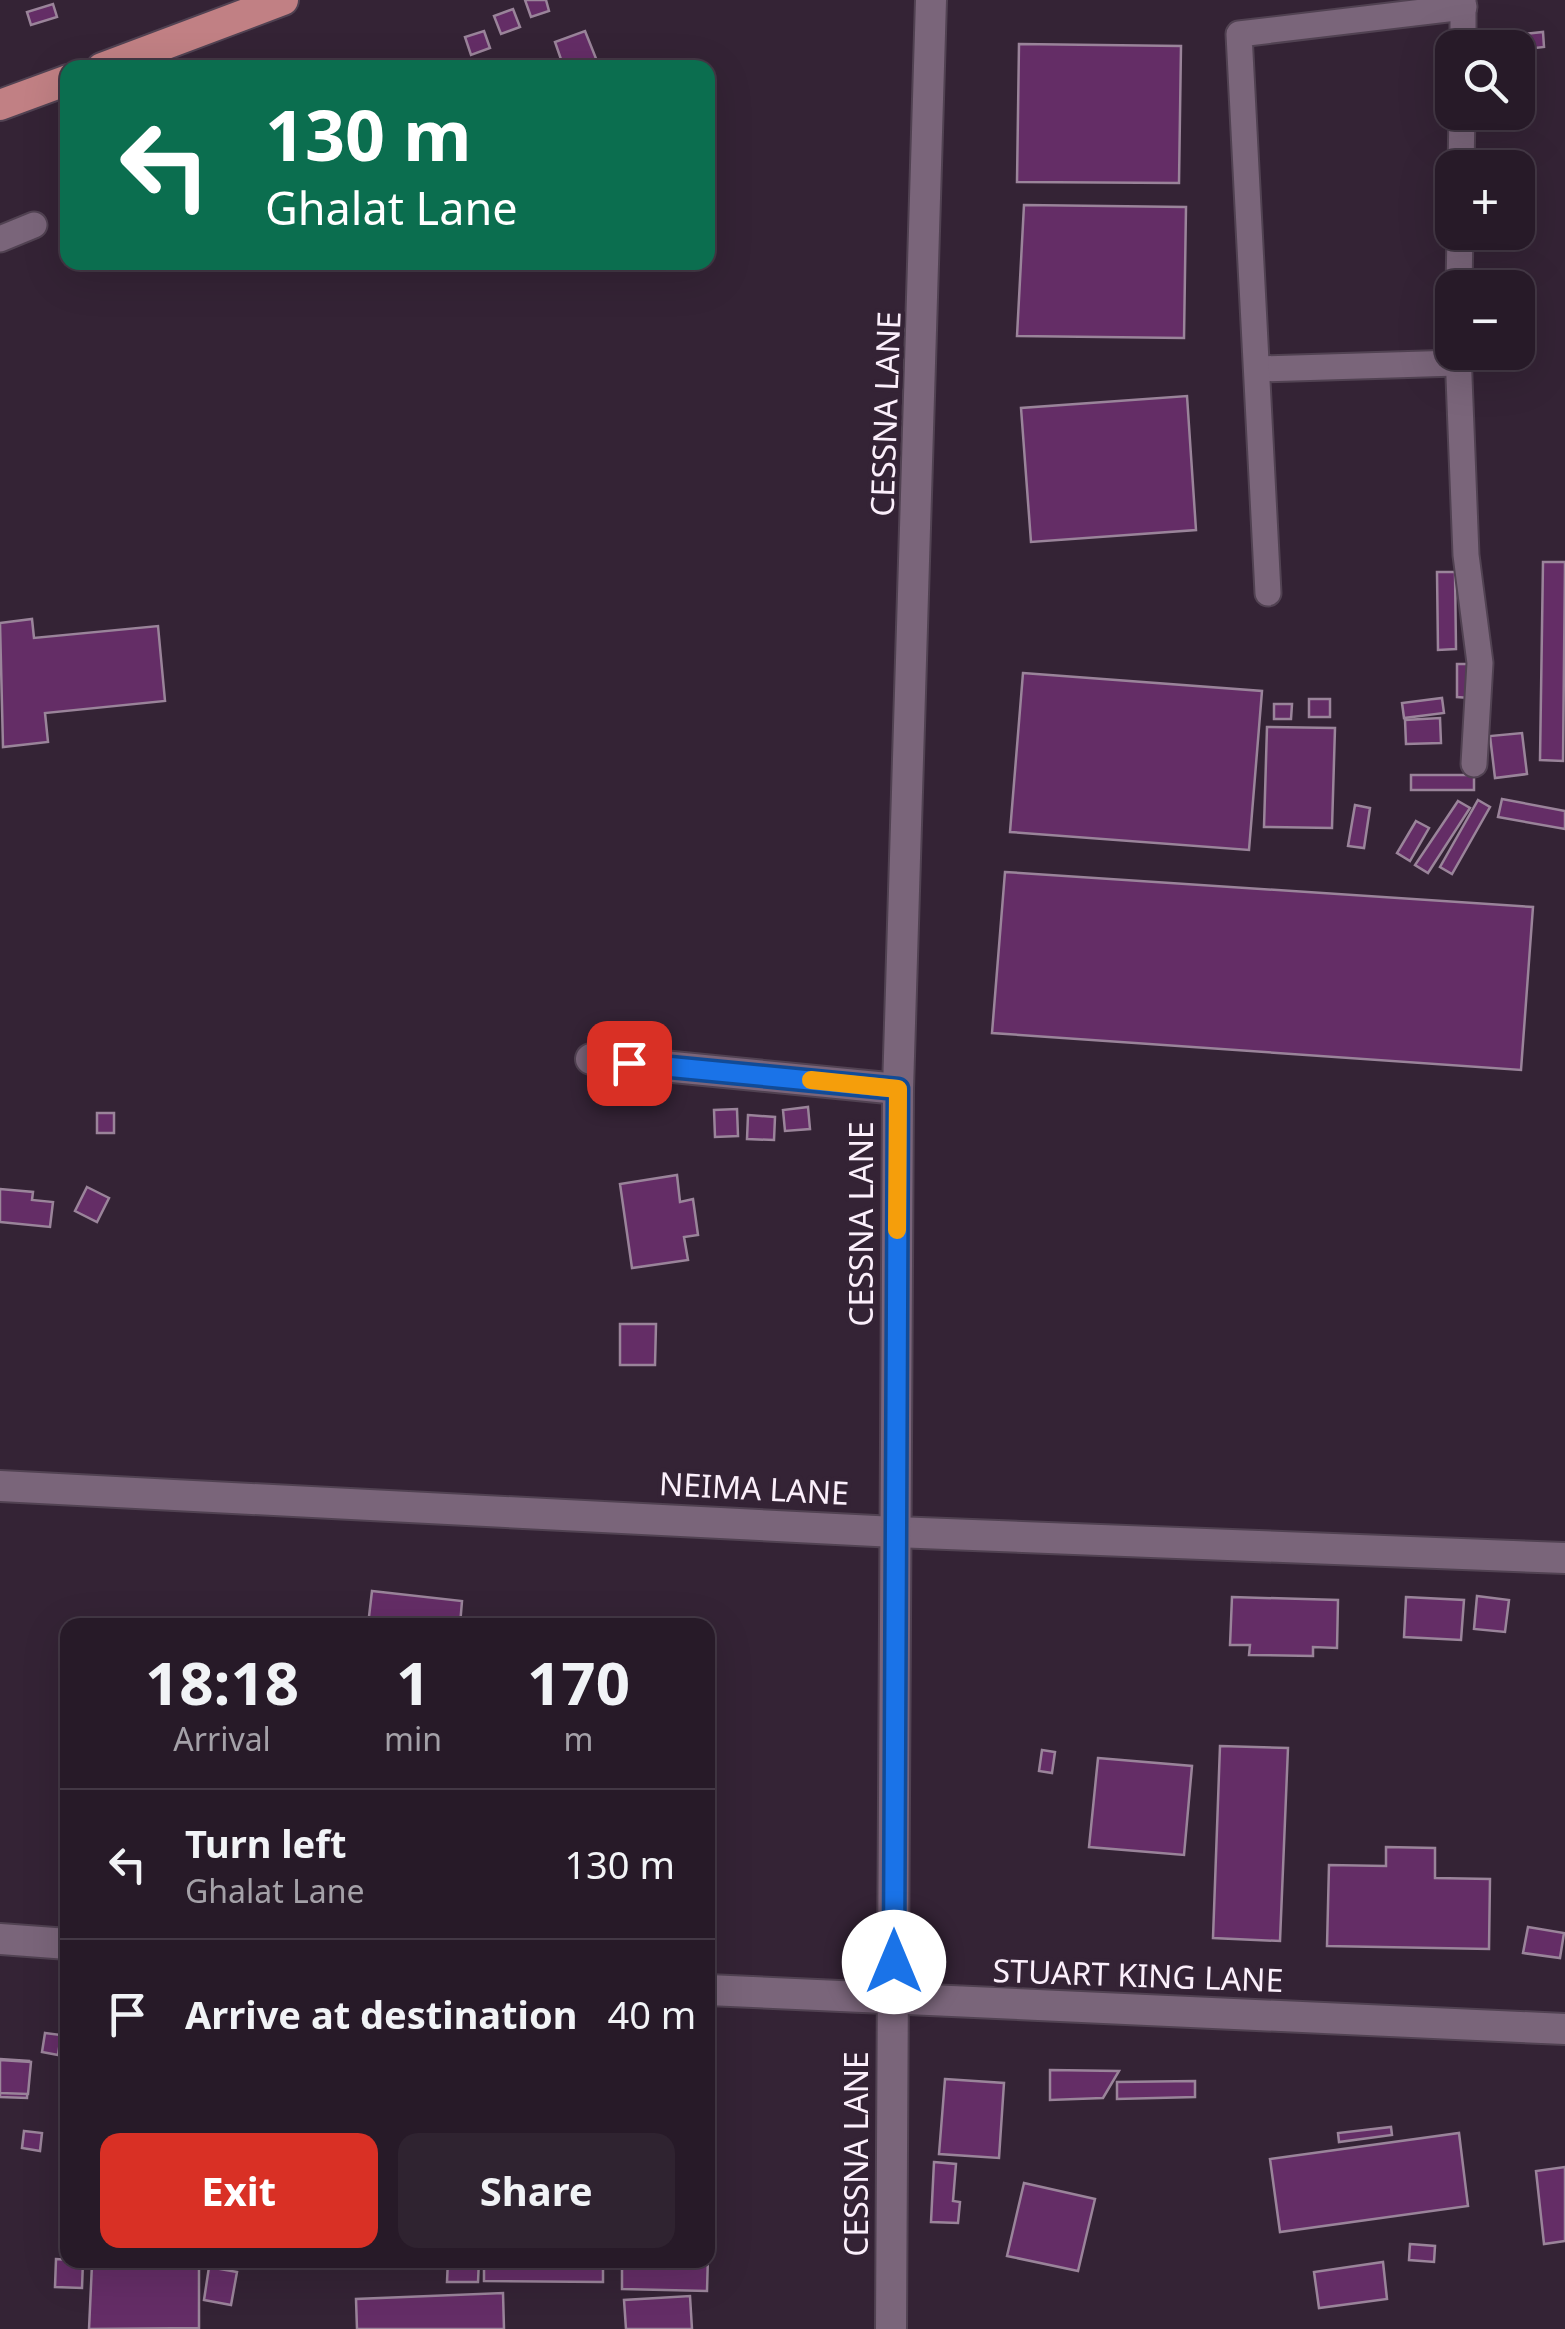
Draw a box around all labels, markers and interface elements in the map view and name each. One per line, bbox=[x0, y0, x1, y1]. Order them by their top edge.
map controls bbox=[1435, 30, 1535, 370]
button: search bbox=[1435, 30, 1535, 130]
text: 130 m bbox=[265, 86, 472, 182]
icon: left bbox=[100, 100, 230, 230]
button: + bbox=[1435, 150, 1535, 250]
text: Ghalat Lane bbox=[265, 177, 518, 238]
button: − bbox=[1435, 270, 1535, 370]
street label: CESSNA LANE bbox=[859, 310, 910, 517]
pin bbox=[587, 1021, 672, 1106]
icon: arrive bbox=[602, 1036, 657, 1091]
street label: CESSNA LANE bbox=[839, 1121, 882, 1327]
street label: NEIMA LANE bbox=[658, 1461, 850, 1514]
text: 18:18 bbox=[145, 1641, 299, 1723]
text: 1 bbox=[396, 1641, 430, 1723]
text: 170 bbox=[527, 1641, 630, 1723]
text: Arrival bbox=[173, 1717, 271, 1760]
text: min bbox=[384, 1717, 442, 1760]
text: m bbox=[564, 1717, 593, 1760]
text: Turn left bbox=[185, 1817, 347, 1869]
icon: left bbox=[100, 1837, 155, 1892]
text: 130 m bbox=[564, 1838, 675, 1890]
text: Ghalat Lane bbox=[185, 1869, 365, 1912]
position arrow bbox=[842, 1910, 946, 2014]
street label: STUART KING LANE bbox=[992, 1948, 1284, 2001]
icon: arrive bbox=[100, 1987, 155, 2042]
text: Arrive at destination bbox=[185, 1988, 577, 2040]
text: 40 m bbox=[607, 1988, 696, 2040]
street label: CESSNA LANE bbox=[834, 2051, 877, 2257]
button: Exit bbox=[100, 2133, 378, 2248]
button: Share bbox=[398, 2133, 675, 2248]

